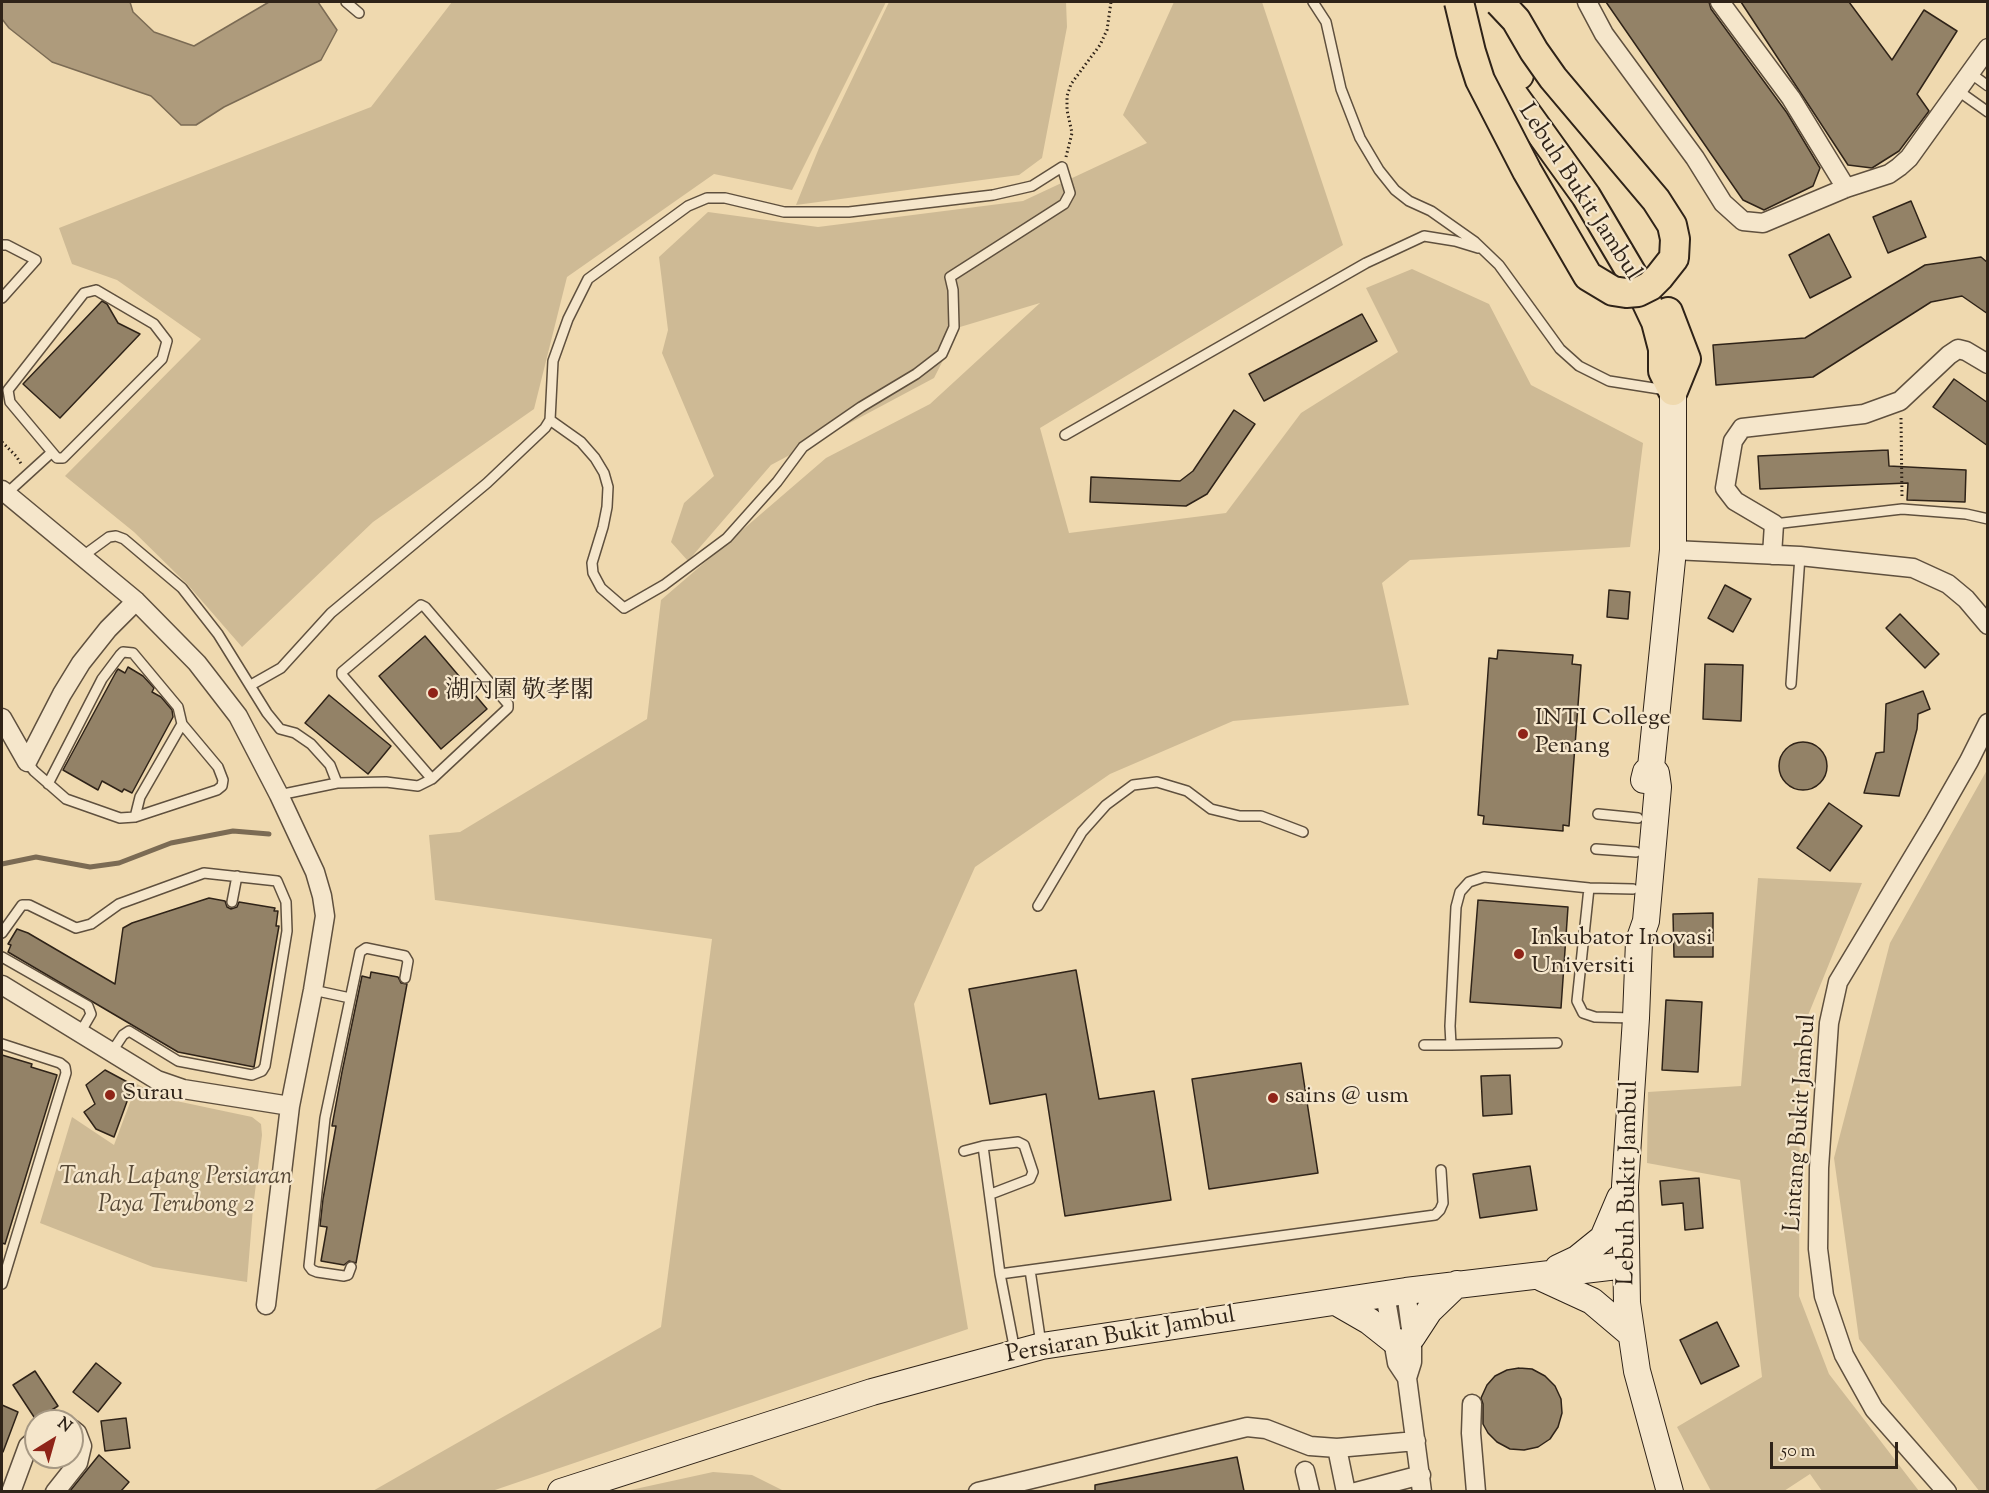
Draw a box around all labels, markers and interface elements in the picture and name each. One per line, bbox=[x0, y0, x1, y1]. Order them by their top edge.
street label: Lebuh Bukit Jambul bbox=[1510, 99, 1646, 287]
place label: 湖內園 敬孝閣 bbox=[445, 679, 594, 707]
marker: 湖內園 敬孝閣 bbox=[426, 686, 440, 700]
place label: INTI College Penang bbox=[1535, 706, 1671, 762]
marker: INTI College Penang bbox=[1516, 727, 1530, 741]
place label: Inkubator Inovasi Universiti bbox=[1531, 926, 1713, 982]
marker: Inkubator Inovasi Universiti bbox=[1512, 947, 1526, 961]
street label: Lintang Bukit Jambul bbox=[1780, 1013, 1824, 1233]
street label: Lebuh Bukit Jambul bbox=[1614, 1080, 1646, 1286]
place label: Surau bbox=[122, 1081, 184, 1109]
place label: sains @ usm bbox=[1285, 1084, 1409, 1112]
marker: Surau bbox=[103, 1088, 117, 1102]
marker: sains @ usm bbox=[1266, 1091, 1280, 1105]
park label: Tanah Lapang Persiaran Paya Terubong 2 bbox=[59, 1165, 293, 1221]
street label: Persiaran Bukit Jambul bbox=[1004, 1303, 1238, 1371]
north arrow bbox=[24, 1409, 84, 1469]
text: N bbox=[52, 1413, 76, 1439]
scale bar bbox=[1773, 1430, 1900, 1468]
text: 50 m bbox=[1781, 1439, 1815, 1465]

